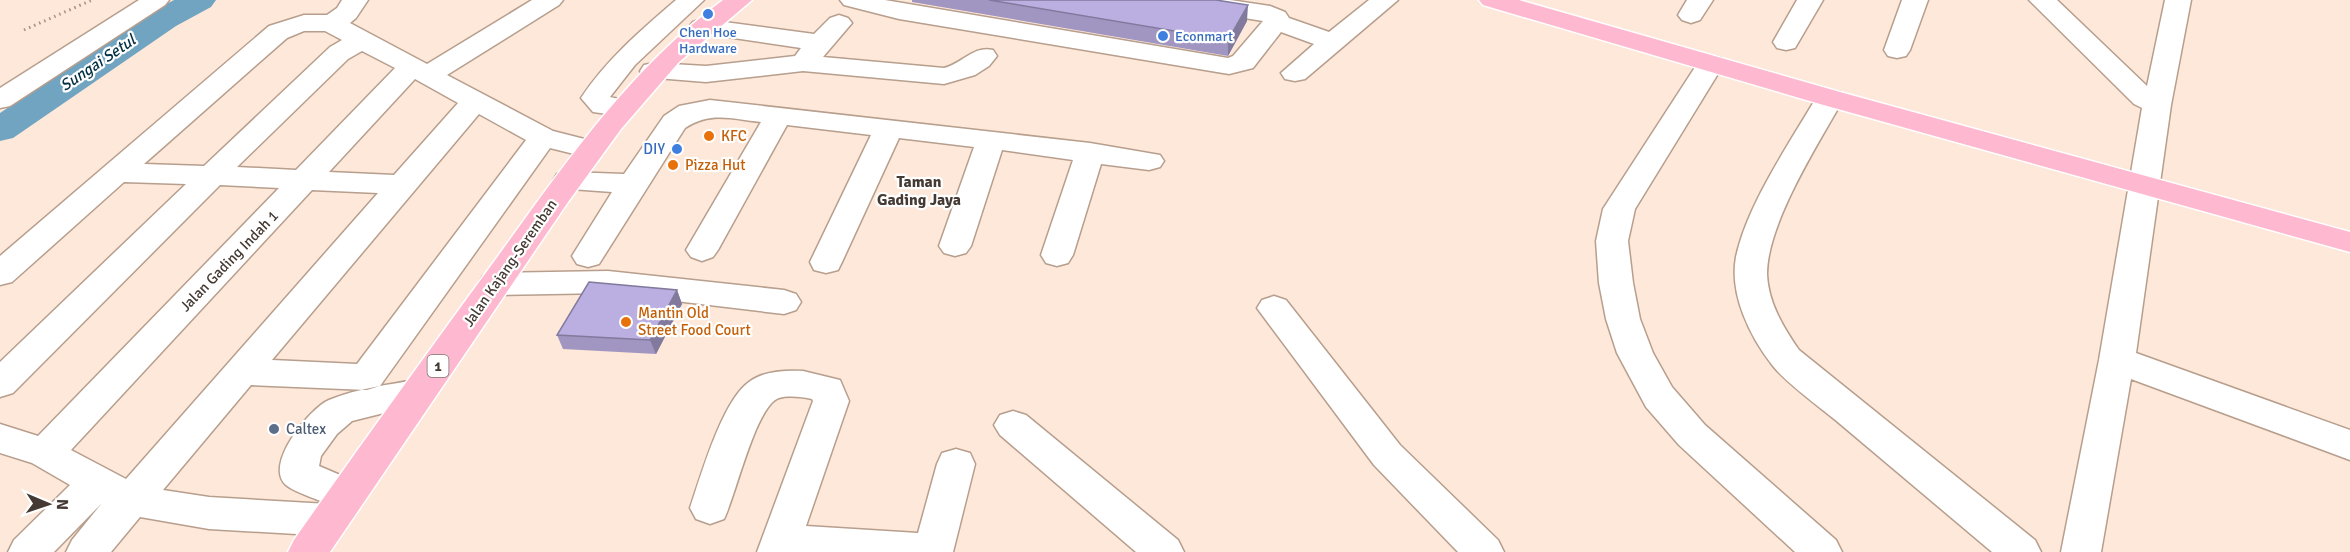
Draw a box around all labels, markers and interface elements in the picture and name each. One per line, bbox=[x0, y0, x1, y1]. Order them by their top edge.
marker: Chen Hoe Hardware bbox=[701, 7, 715, 21]
place label: Chen Hoe Hardware bbox=[679, 24, 737, 57]
place label: Econmart bbox=[1175, 28, 1233, 45]
marker: Econmart bbox=[1156, 29, 1170, 43]
water label: Sungai Setul bbox=[56, 30, 141, 96]
place label: KFC bbox=[721, 127, 747, 145]
marker: KFC bbox=[702, 129, 716, 143]
place label: DIY bbox=[643, 140, 665, 158]
marker: DIY bbox=[670, 142, 684, 156]
place label: Pizza Hut bbox=[685, 156, 745, 174]
marker: Pizza Hut bbox=[666, 158, 680, 172]
district label: Taman Gading Jaya bbox=[877, 172, 961, 210]
street label: Jalan Kajang-Seremban bbox=[459, 196, 561, 330]
street label: Jalan Gading Indah 1 bbox=[176, 207, 282, 315]
place label: Mantin Old Street Food Court bbox=[638, 304, 751, 339]
marker: Mantin Old Street Food Court bbox=[619, 315, 633, 329]
road number: 1 bbox=[428, 355, 448, 377]
place label: Caltex bbox=[286, 420, 326, 438]
marker: Caltex bbox=[267, 422, 281, 436]
north arrow bbox=[18, 474, 78, 534]
text: N bbox=[52, 499, 72, 510]

